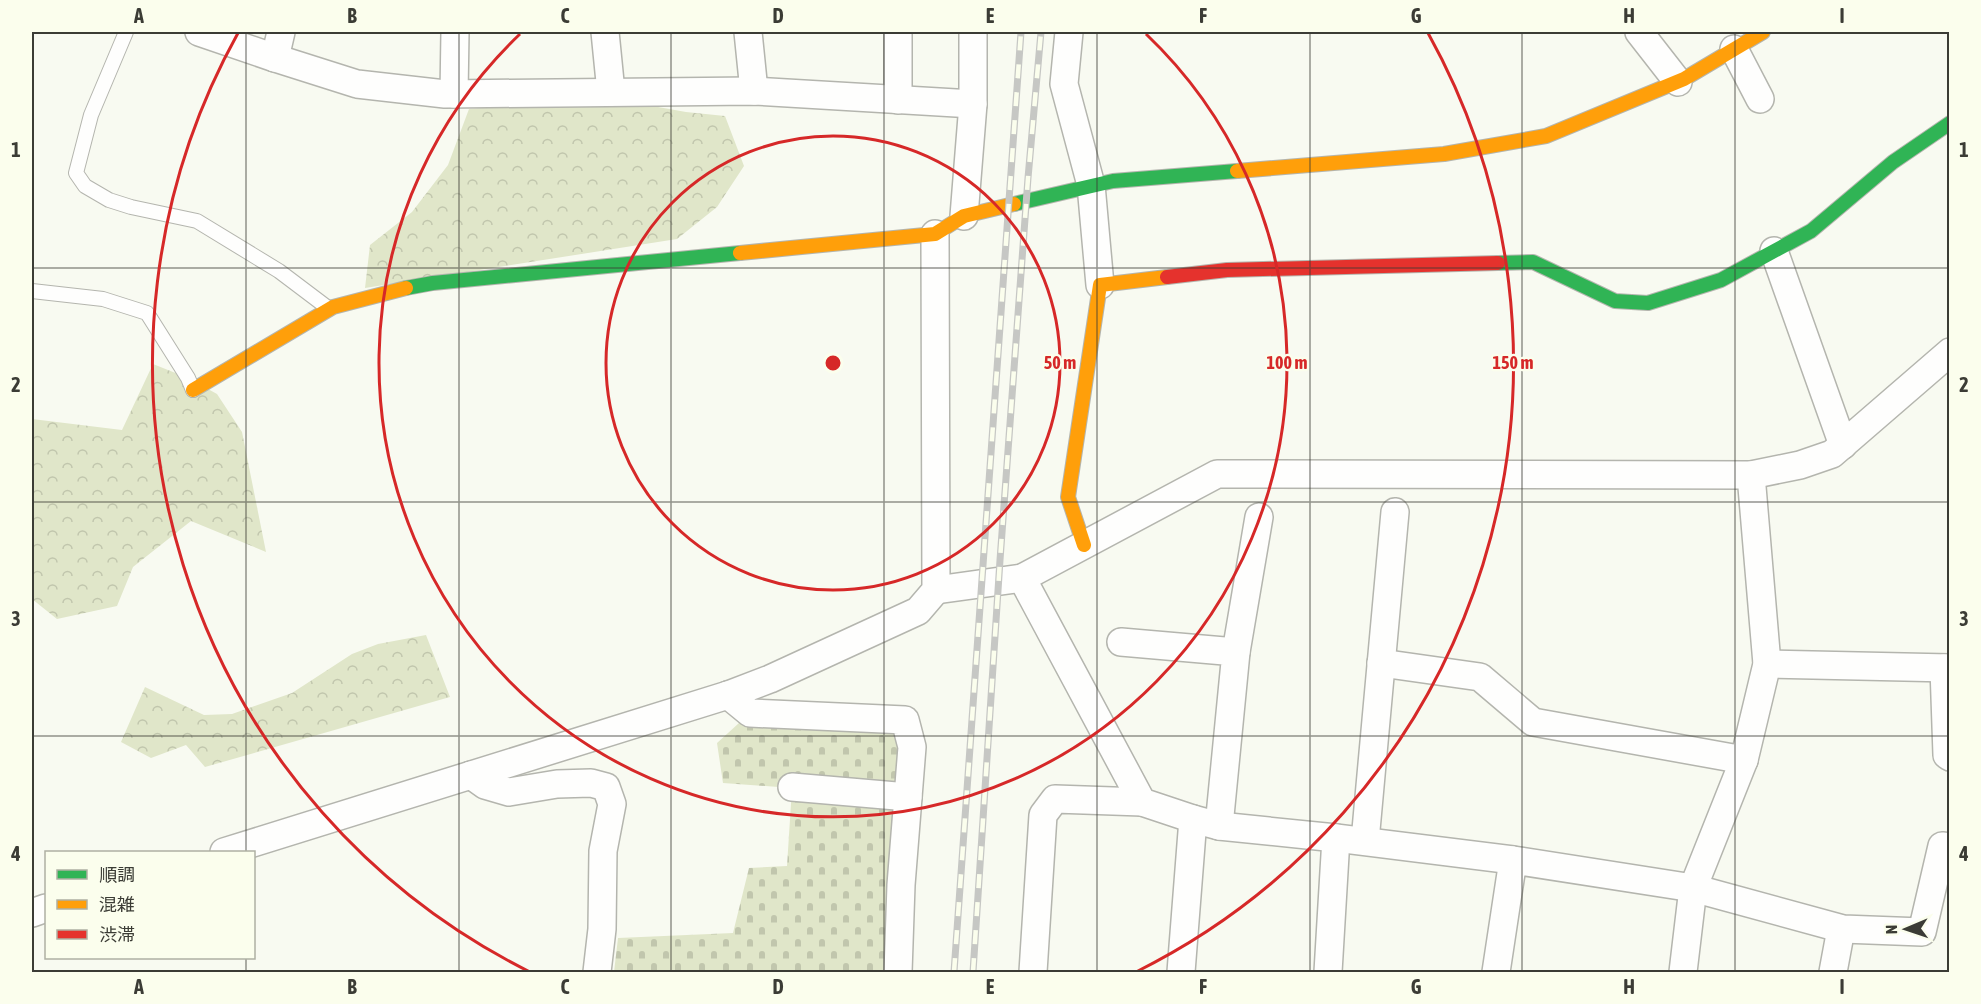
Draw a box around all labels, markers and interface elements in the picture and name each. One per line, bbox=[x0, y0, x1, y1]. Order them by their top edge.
text: A bbox=[133, 4, 144, 27]
text: B bbox=[347, 4, 357, 27]
text: C bbox=[561, 4, 570, 27]
text: D bbox=[772, 4, 784, 27]
text: E bbox=[986, 4, 995, 27]
text: F bbox=[1199, 4, 1207, 27]
text: G bbox=[1411, 4, 1422, 27]
text: H bbox=[1623, 4, 1635, 27]
text: I bbox=[1839, 4, 1845, 27]
text: 1 bbox=[11, 138, 21, 161]
text: 1 bbox=[1959, 138, 1969, 161]
text: 50 m bbox=[1044, 352, 1076, 373]
text: 100 m bbox=[1267, 352, 1307, 373]
text: 150 m bbox=[1493, 352, 1533, 373]
centre of rings bbox=[823, 353, 843, 373]
text: 2 bbox=[11, 373, 21, 396]
text: 2 bbox=[1959, 373, 1969, 396]
text: 3 bbox=[11, 607, 21, 630]
text: 3 bbox=[1959, 607, 1969, 630]
text: 4 bbox=[10, 842, 21, 865]
text: 4 bbox=[1958, 842, 1969, 865]
legend bbox=[45, 851, 255, 959]
text: 順調 bbox=[99, 864, 135, 885]
text: 混雑 bbox=[99, 894, 135, 915]
north arrow bbox=[1876, 899, 1936, 959]
text: 渋滞 bbox=[99, 924, 135, 945]
text: N bbox=[1882, 924, 1900, 935]
text: A bbox=[133, 975, 144, 998]
text: B bbox=[347, 975, 357, 998]
text: C bbox=[561, 975, 570, 998]
text: D bbox=[772, 975, 784, 998]
text: E bbox=[986, 975, 995, 998]
text: F bbox=[1199, 975, 1207, 998]
text: G bbox=[1411, 975, 1422, 998]
text: H bbox=[1623, 975, 1635, 998]
text: I bbox=[1839, 975, 1845, 998]

